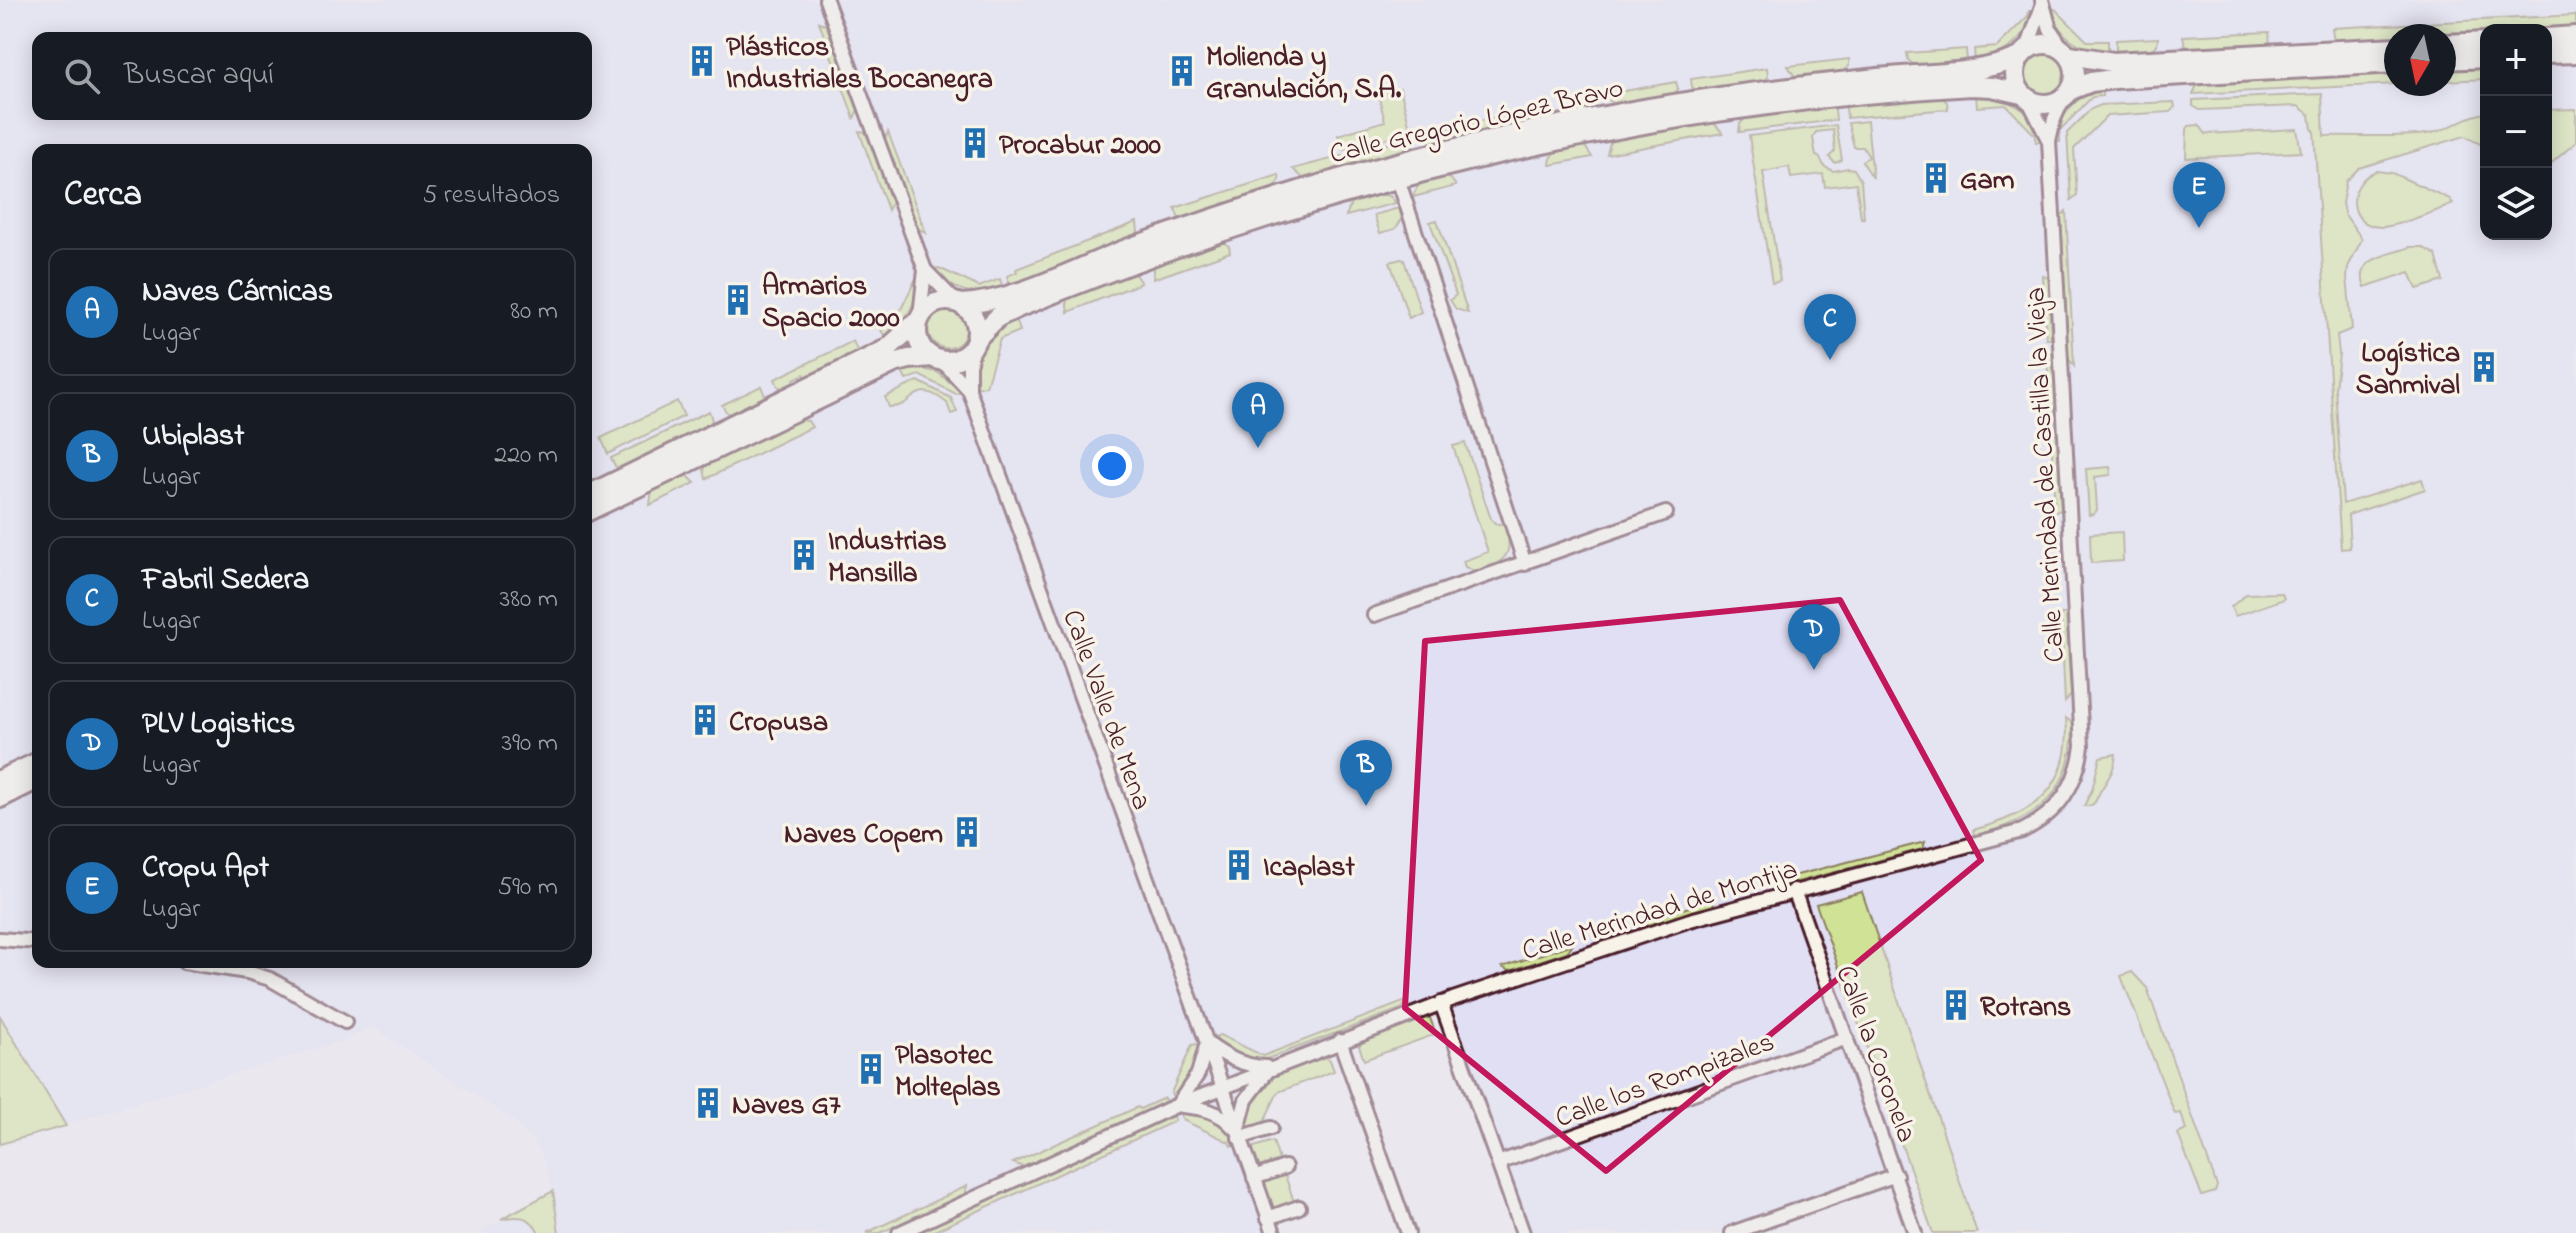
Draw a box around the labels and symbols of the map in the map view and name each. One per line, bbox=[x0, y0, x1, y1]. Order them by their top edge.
north arrow bbox=[2384, 24, 2456, 96]
place label: Plásticos Industriales Bocanegra bbox=[726, 28, 993, 102]
place label: Molienda y Granulación, S.A. bbox=[1206, 38, 1402, 111]
building icon: Plásticos Industriales Bocanegra bbox=[685, 44, 719, 78]
building icon: Molienda y Granulación, S.A. bbox=[1165, 54, 1199, 88]
street label: Calle Gregorio López Bravo bbox=[1326, 69, 1628, 176]
building icon: Procabur 2000 bbox=[958, 126, 992, 160]
place label: Procabur 2000 bbox=[999, 126, 1161, 167]
building icon: Gam bbox=[1919, 161, 1953, 195]
place label: Gam bbox=[1960, 161, 2015, 202]
pin: E bbox=[2173, 162, 2225, 228]
place label: Armarios Spacio 2000 bbox=[762, 267, 900, 340]
building icon: Armarios Spacio 2000 bbox=[721, 283, 755, 317]
street label: Calle Merindad de Castilla la Vieja bbox=[2016, 286, 2077, 664]
pin: C bbox=[1804, 294, 1856, 360]
place label: Logística Sanmival bbox=[2356, 334, 2460, 407]
building icon: Logística Sanmival bbox=[2467, 350, 2501, 384]
pin: A bbox=[1232, 382, 1284, 448]
your location bbox=[1092, 446, 1132, 486]
place label: Industrias Mansilla bbox=[828, 522, 947, 595]
building icon: Industrias Mansilla bbox=[787, 538, 821, 572]
street label: Calle Valle de Mena bbox=[1050, 604, 1161, 816]
pin: D bbox=[1788, 604, 1840, 670]
building icon: Cropusa bbox=[688, 703, 722, 737]
place label: Cropusa bbox=[729, 703, 828, 744]
pin: B bbox=[1340, 740, 1392, 806]
place label: Naves Copem bbox=[784, 815, 943, 856]
building icon: Naves Copem bbox=[950, 815, 984, 849]
building icon: Icaplast bbox=[1222, 848, 1256, 882]
place label: Icaplast bbox=[1263, 848, 1356, 889]
street label: Calle Merindad de Montija bbox=[1517, 850, 1803, 973]
street label: Calle la Coronela bbox=[1824, 960, 1926, 1148]
building icon: Rotrans bbox=[1939, 988, 1973, 1022]
place label: Rotrans bbox=[1980, 988, 2071, 1029]
street label: Calle los Rompizales bbox=[1550, 1023, 1780, 1140]
place label: Plasotec Molteplas bbox=[895, 1036, 1001, 1109]
building icon: Plasotec Molteplas bbox=[854, 1052, 888, 1086]
building icon: Naves G7 bbox=[691, 1086, 725, 1120]
place label: Naves G7 bbox=[732, 1086, 841, 1127]

